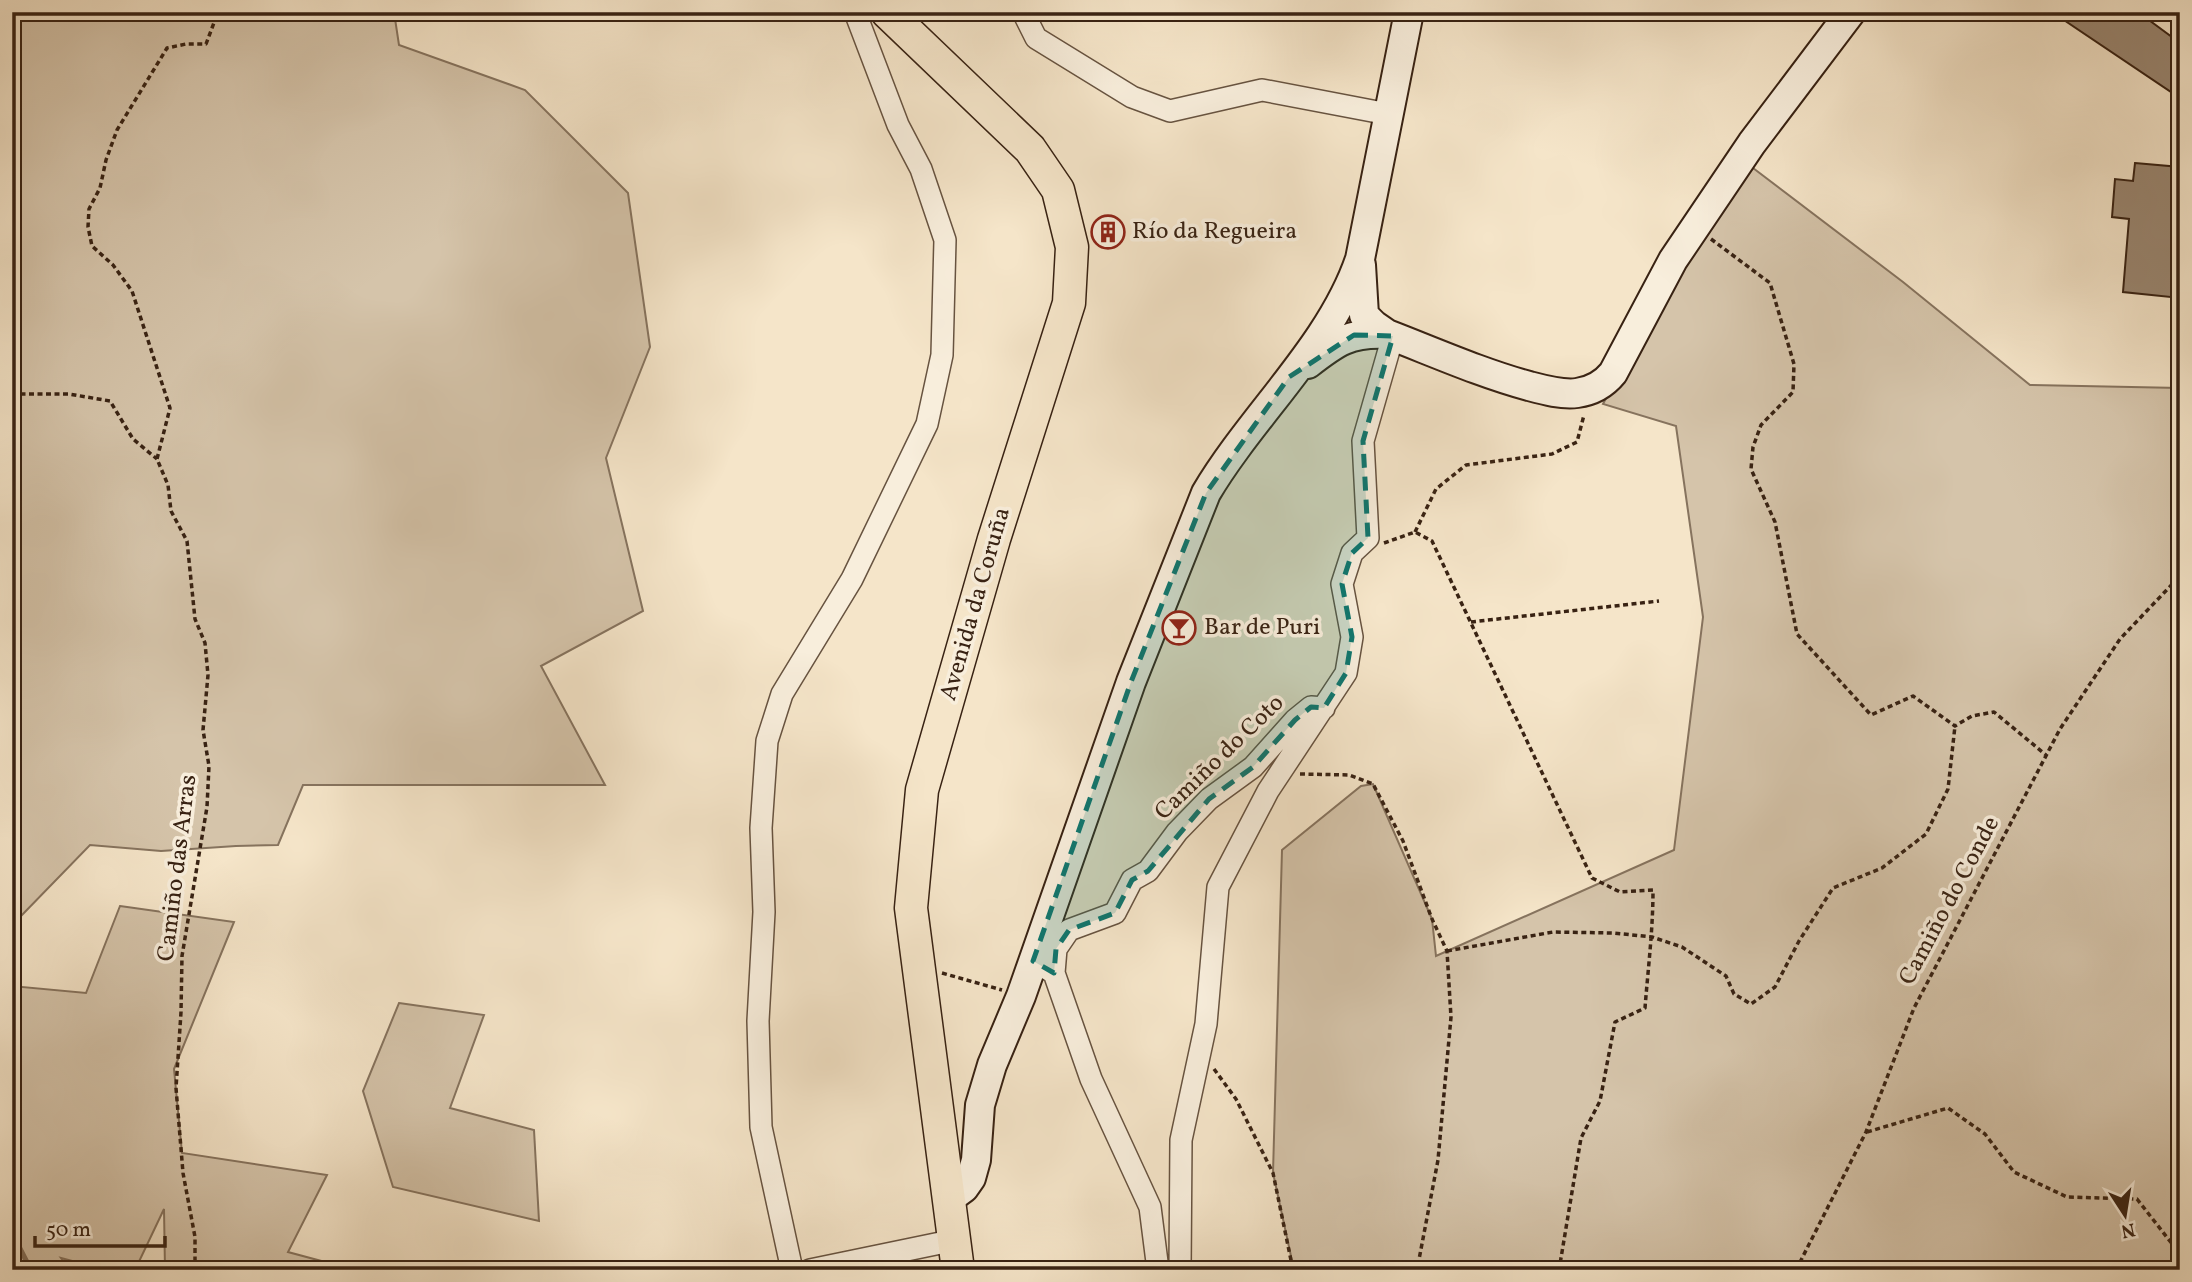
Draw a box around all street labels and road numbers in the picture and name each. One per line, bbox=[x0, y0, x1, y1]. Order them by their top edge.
street label: Avenida da Coruña bbox=[932, 503, 1020, 705]
street label: Camiño do Coto bbox=[1148, 687, 1292, 829]
street label: Camiño das Arras bbox=[150, 773, 206, 963]
street label: Camiño do Conde bbox=[1891, 811, 2009, 991]

